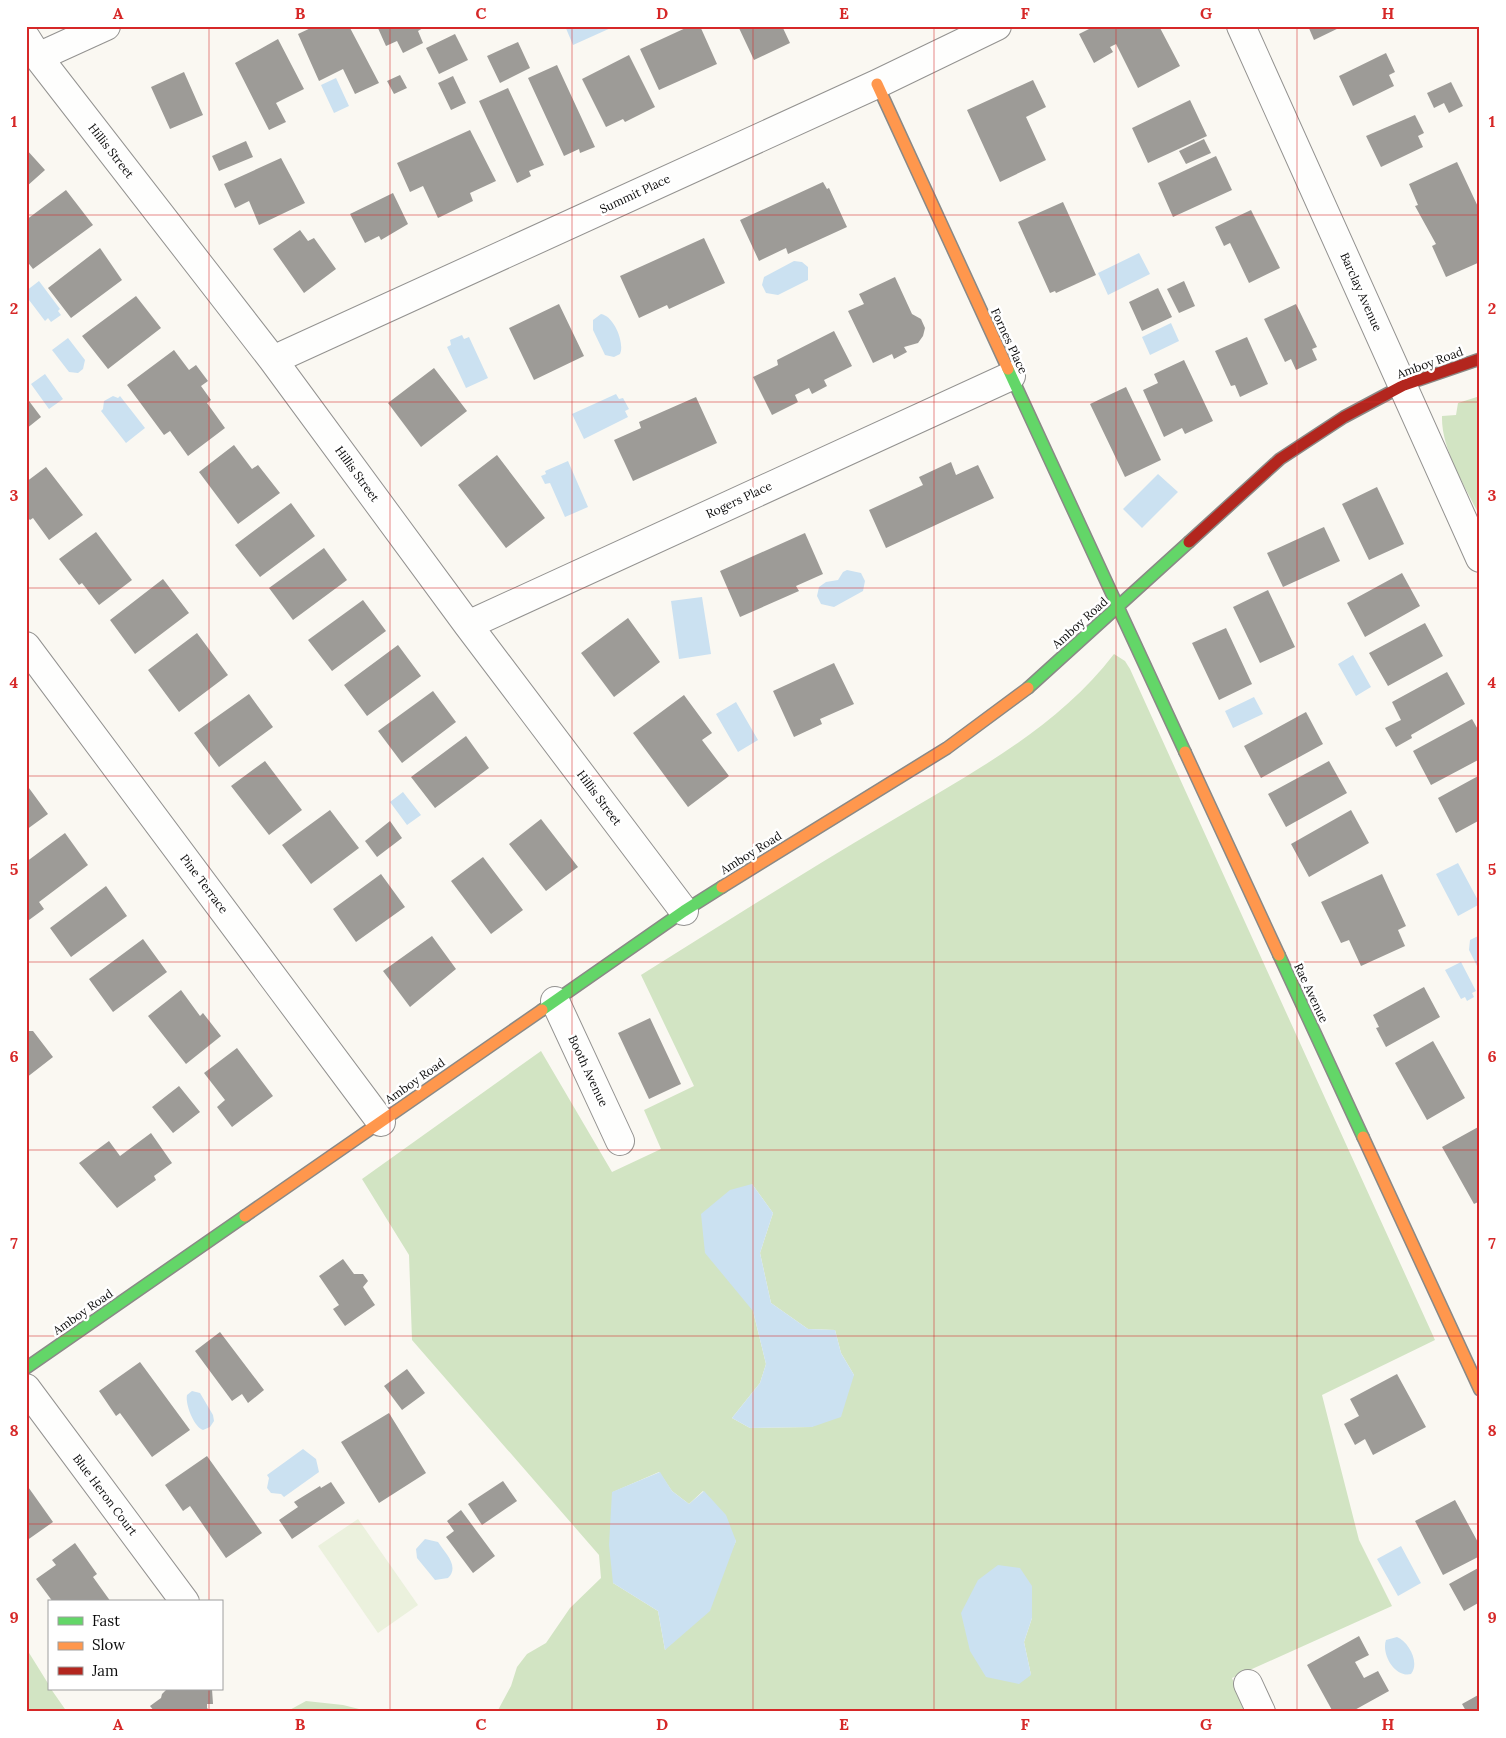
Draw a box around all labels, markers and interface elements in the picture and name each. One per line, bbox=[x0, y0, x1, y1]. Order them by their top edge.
text: A bbox=[113, 3, 124, 23]
text: B bbox=[295, 3, 306, 23]
text: C bbox=[475, 3, 487, 23]
text: D bbox=[656, 3, 668, 23]
text: E bbox=[839, 3, 849, 23]
text: F bbox=[1020, 3, 1030, 23]
text: G bbox=[1200, 3, 1212, 23]
text: H bbox=[1382, 3, 1395, 23]
text: 1 bbox=[11, 111, 17, 131]
text: 1 bbox=[1489, 111, 1495, 131]
street label: Hillis Street bbox=[85, 120, 138, 181]
street label: Summit Place bbox=[597, 170, 673, 216]
street label: Barclay Avenue bbox=[1337, 250, 1386, 334]
text: 2 bbox=[10, 298, 18, 318]
text: 2 bbox=[1488, 298, 1496, 318]
street label: Fornes Place bbox=[988, 306, 1031, 376]
street label: Amboy Road bbox=[1394, 344, 1465, 382]
street label: Hillis Street bbox=[332, 443, 383, 505]
street label: Rogers Place bbox=[703, 478, 775, 521]
text: 3 bbox=[10, 485, 19, 505]
text: 3 bbox=[1488, 485, 1497, 505]
street label: Amboy Road bbox=[1048, 594, 1111, 652]
text: 4 bbox=[10, 672, 19, 692]
text: 4 bbox=[1488, 672, 1497, 692]
street label: Hillis Street bbox=[574, 767, 625, 829]
street label: Amboy Road bbox=[716, 828, 784, 878]
street label: Pine Terrace bbox=[177, 851, 232, 917]
text: 5 bbox=[10, 859, 19, 879]
text: 5 bbox=[1488, 859, 1497, 879]
street label: Rae Avenue bbox=[1291, 961, 1332, 1025]
street label: Booth Avenue bbox=[565, 1033, 612, 1109]
text: 6 bbox=[9, 1046, 19, 1066]
text: 6 bbox=[1487, 1046, 1497, 1066]
street label: Amboy Road bbox=[381, 1055, 447, 1107]
text: 7 bbox=[10, 1233, 18, 1253]
text: 7 bbox=[1488, 1233, 1496, 1253]
street label: Amboy Road bbox=[49, 1286, 115, 1338]
text: 8 bbox=[9, 1420, 19, 1440]
text: 8 bbox=[1487, 1420, 1497, 1440]
street label: Blue Heron Court bbox=[70, 1451, 141, 1539]
legend bbox=[48, 1600, 222, 1690]
text: 9 bbox=[9, 1607, 19, 1627]
text: 9 bbox=[1487, 1607, 1497, 1627]
text: Fast bbox=[92, 1611, 120, 1630]
text: Slow bbox=[92, 1635, 125, 1654]
text: Jam bbox=[91, 1661, 119, 1680]
text: A bbox=[113, 1714, 124, 1734]
text: B bbox=[295, 1714, 306, 1734]
text: C bbox=[475, 1714, 487, 1734]
text: D bbox=[656, 1714, 668, 1734]
text: E bbox=[839, 1714, 849, 1734]
text: F bbox=[1020, 1714, 1030, 1734]
text: G bbox=[1200, 1714, 1212, 1734]
text: H bbox=[1382, 1714, 1395, 1734]

